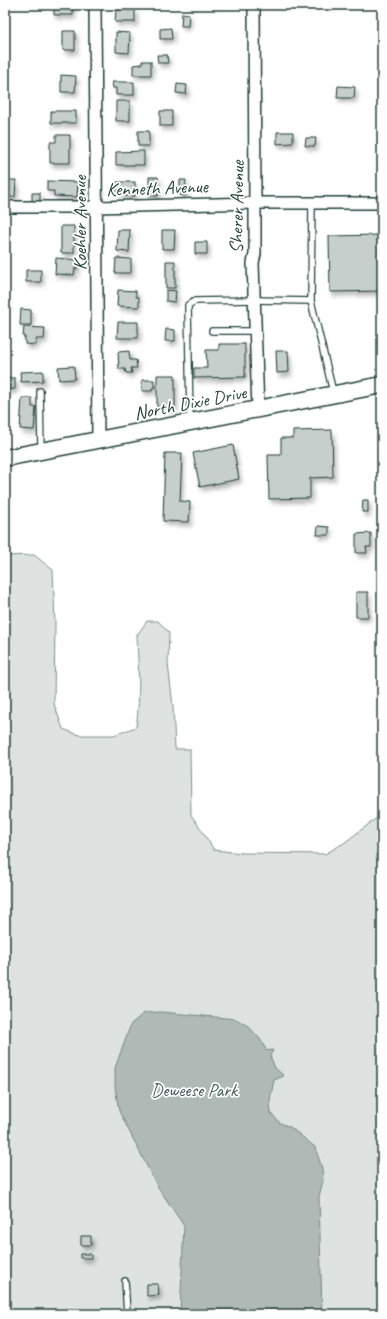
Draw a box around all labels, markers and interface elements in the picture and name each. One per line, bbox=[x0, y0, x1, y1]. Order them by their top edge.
street label: Sherer Avenue bbox=[224, 159, 250, 254]
street label: Koehler Avenue bbox=[68, 174, 92, 270]
street label: Kenneth Avenue bbox=[106, 174, 210, 202]
street label: North Dixie Drive bbox=[132, 380, 250, 426]
park label: Deweese Park bbox=[151, 1078, 239, 1102]

